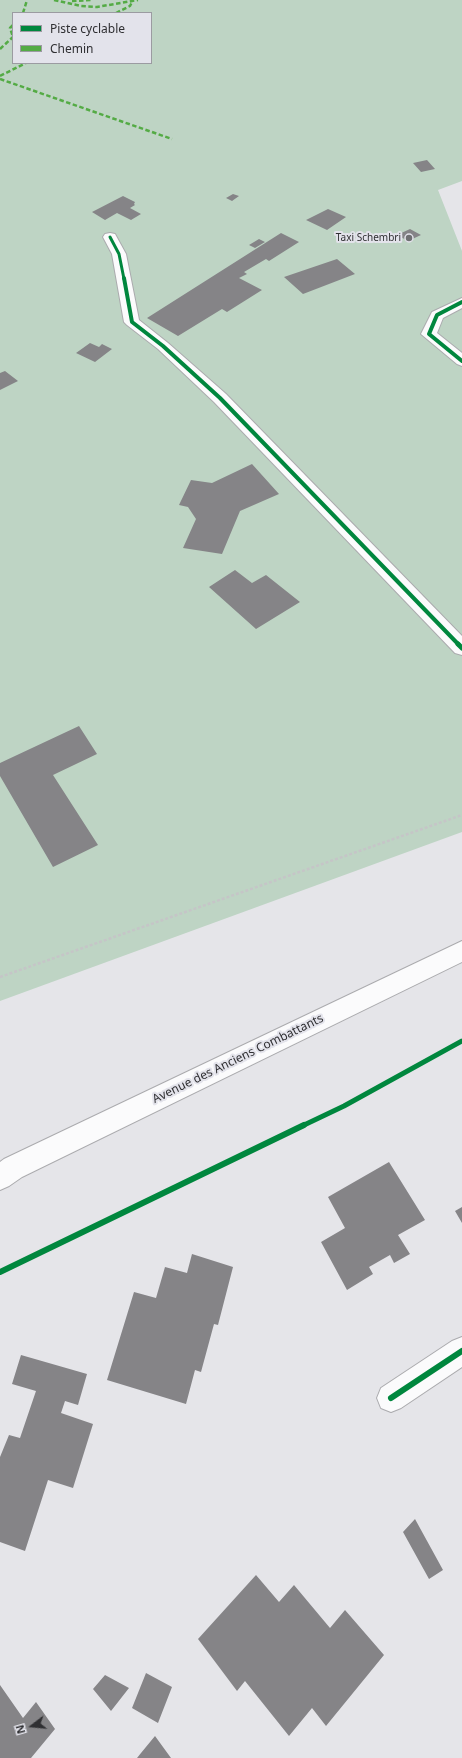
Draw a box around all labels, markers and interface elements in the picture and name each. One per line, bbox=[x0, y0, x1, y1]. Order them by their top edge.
legend bbox=[12, 12, 152, 64]
text: Piste cyclable bbox=[50, 20, 125, 37]
text: Chemin bbox=[50, 40, 94, 57]
place label: Taxi Schembri bbox=[336, 232, 401, 244]
marker: Taxi Schembri bbox=[404, 233, 414, 243]
street label: Avenue des Anciens Combattants bbox=[150, 1011, 326, 1107]
north arrow bbox=[12, 1706, 52, 1746]
text: N bbox=[12, 1723, 28, 1736]

